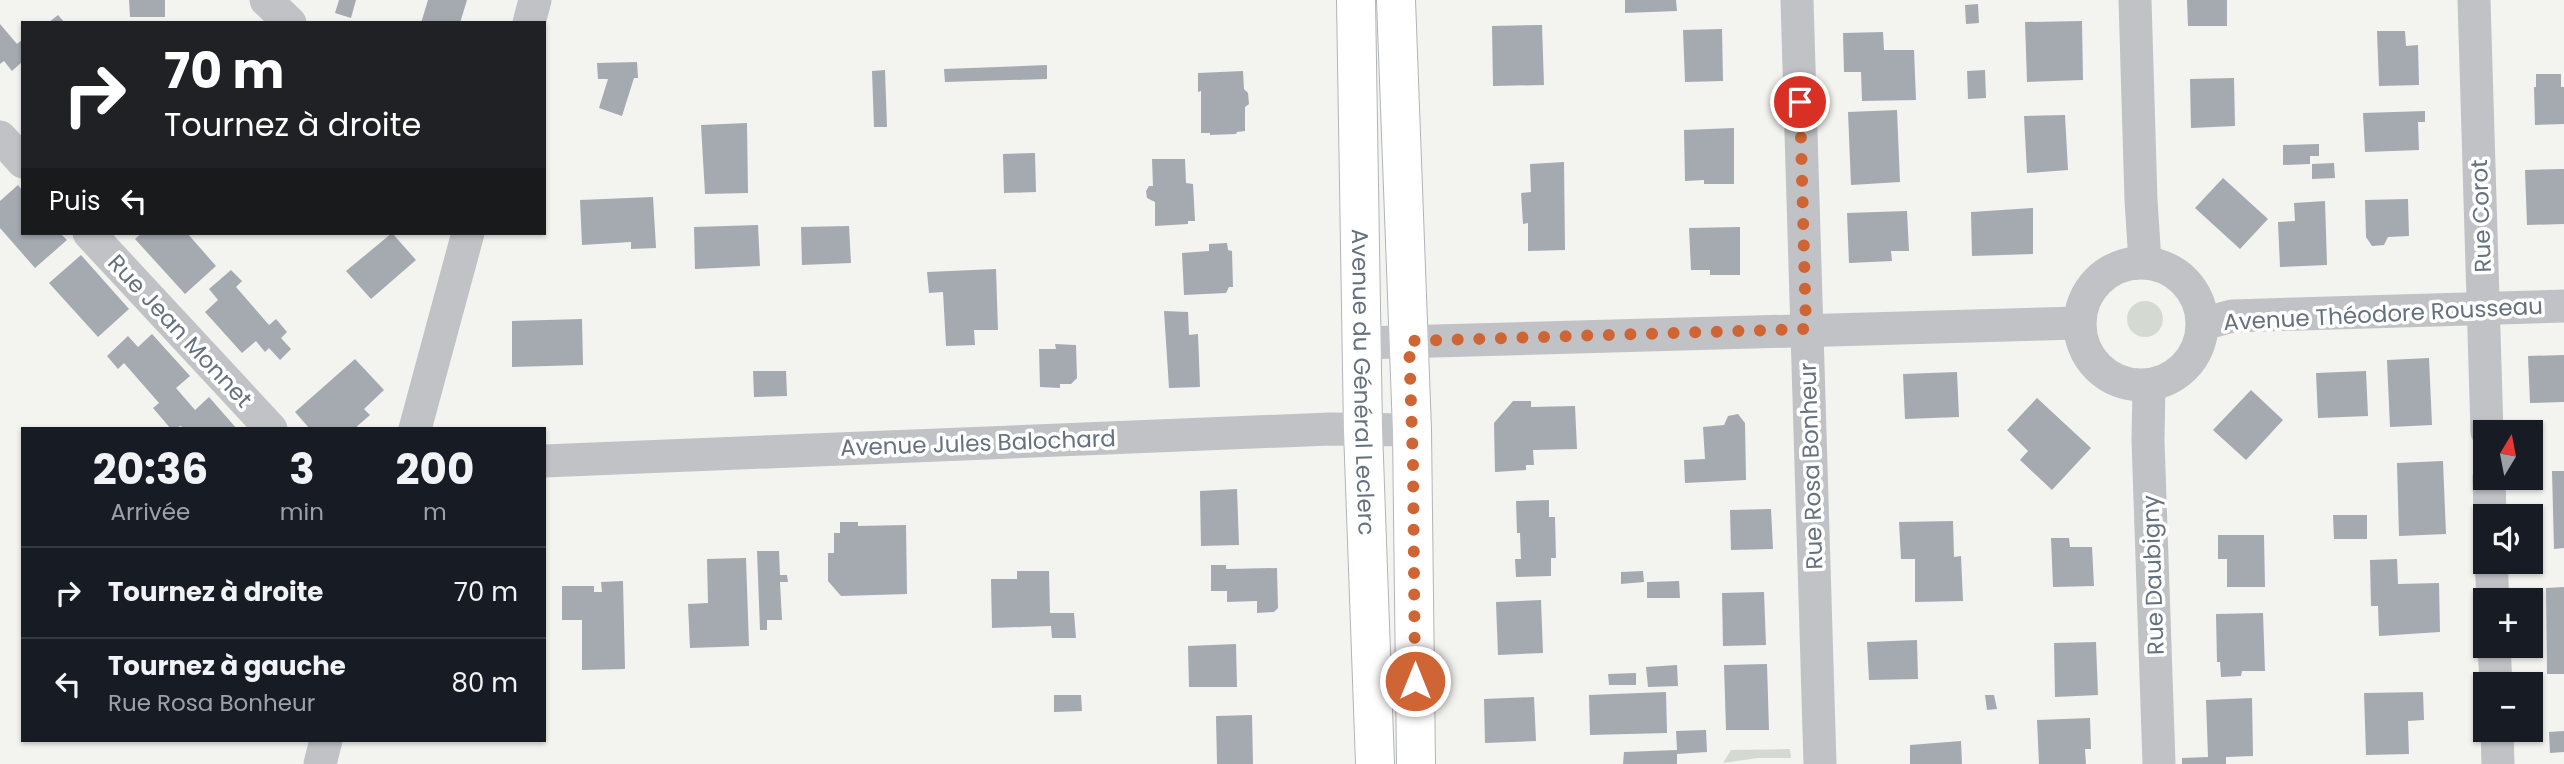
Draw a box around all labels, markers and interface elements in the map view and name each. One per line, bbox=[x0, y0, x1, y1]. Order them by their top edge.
text: 70 m bbox=[164, 37, 284, 105]
icon: right bbox=[49, 49, 140, 140]
pin bbox=[1770, 72, 1830, 132]
icon: arrive bbox=[1781, 83, 1819, 121]
text: Tournez à droite bbox=[164, 102, 421, 147]
street label: Rue Corot bbox=[2463, 159, 2499, 273]
icon: left bbox=[115, 182, 153, 220]
text: Puis bbox=[49, 183, 101, 219]
street label: Avenue du Général Leclerc bbox=[1344, 228, 1383, 536]
street label: Rue Jean Monnet bbox=[101, 247, 259, 415]
street label: Avenue Théodore Rousseau bbox=[2222, 290, 2544, 338]
street label: Rue Rosa Bonheur bbox=[1791, 362, 1831, 570]
north arrow bbox=[2473, 420, 2543, 490]
map controls bbox=[2473, 420, 2543, 742]
street label: Avenue Jules Balochard bbox=[840, 422, 1116, 464]
text: 20:36 bbox=[93, 440, 208, 499]
text: 3 bbox=[289, 440, 315, 499]
text: 200 bbox=[396, 440, 474, 499]
street label: Rue Daubigny bbox=[2134, 494, 2172, 656]
text: Arrivée bbox=[111, 496, 190, 528]
text: min bbox=[280, 496, 324, 528]
text: m bbox=[423, 496, 447, 528]
button: sound bbox=[2473, 504, 2543, 574]
icon: right bbox=[49, 574, 87, 612]
text: Tournez à droite bbox=[108, 574, 323, 610]
text: 70 m bbox=[454, 574, 518, 610]
button: + bbox=[2473, 588, 2543, 658]
position arrow bbox=[1378, 644, 1452, 718]
text: Tournez à gauche bbox=[108, 648, 346, 684]
icon: left bbox=[49, 665, 87, 703]
text: 80 m bbox=[452, 665, 518, 701]
button: − bbox=[2473, 672, 2543, 742]
text: Rue Rosa Bonheur bbox=[108, 687, 315, 719]

